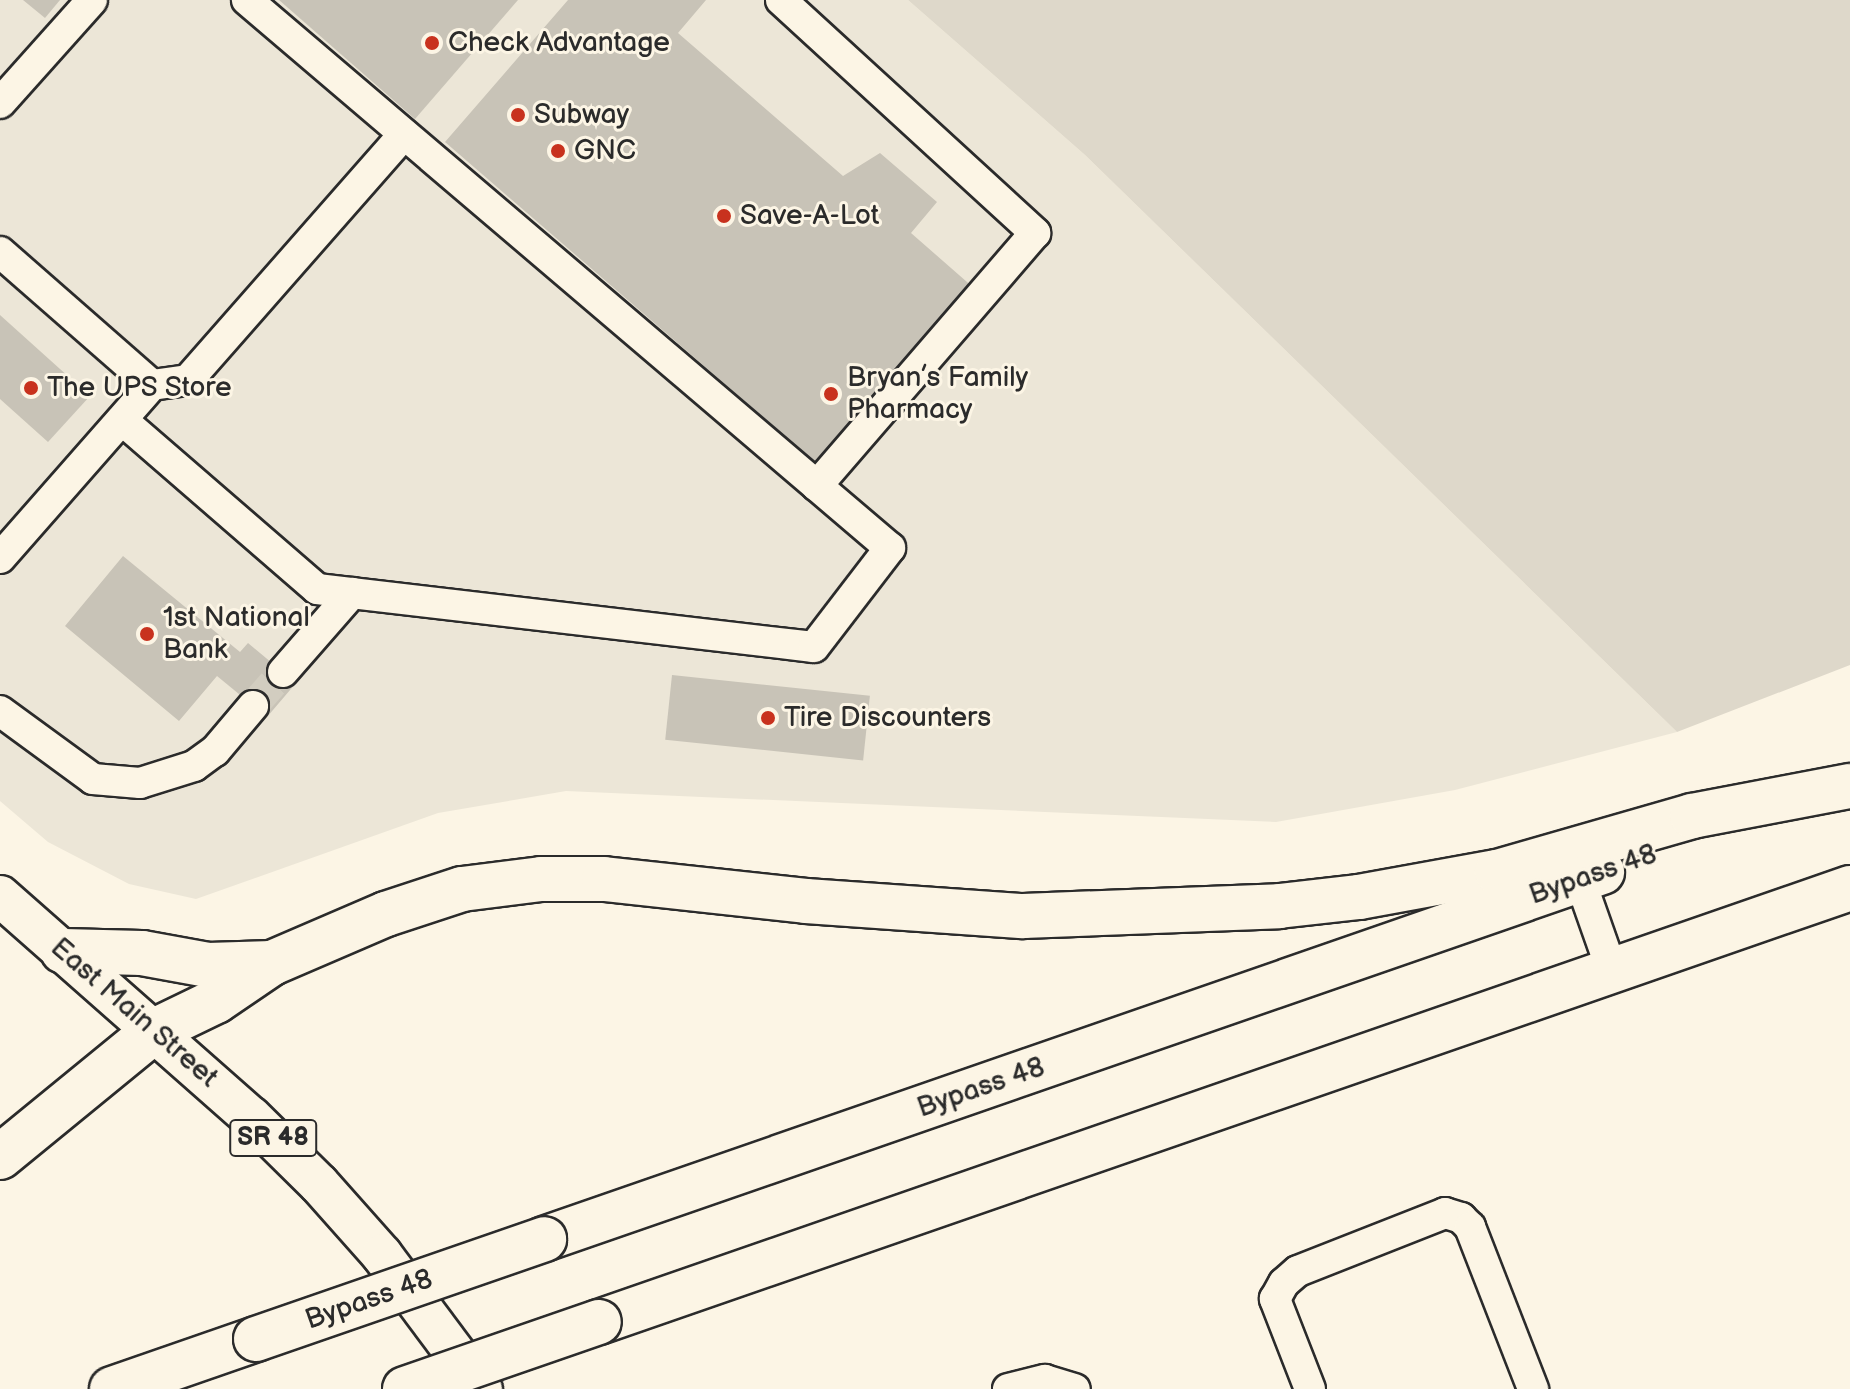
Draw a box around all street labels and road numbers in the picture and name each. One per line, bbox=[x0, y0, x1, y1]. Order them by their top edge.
street label: Bypass 48 bbox=[1525, 838, 1661, 912]
street label: East Main Street bbox=[43, 931, 225, 1095]
street label: Bypass 48 bbox=[913, 1051, 1049, 1125]
road number: SR 48 bbox=[229, 1116, 317, 1160]
street label: Bypass 48 bbox=[301, 1263, 437, 1337]

